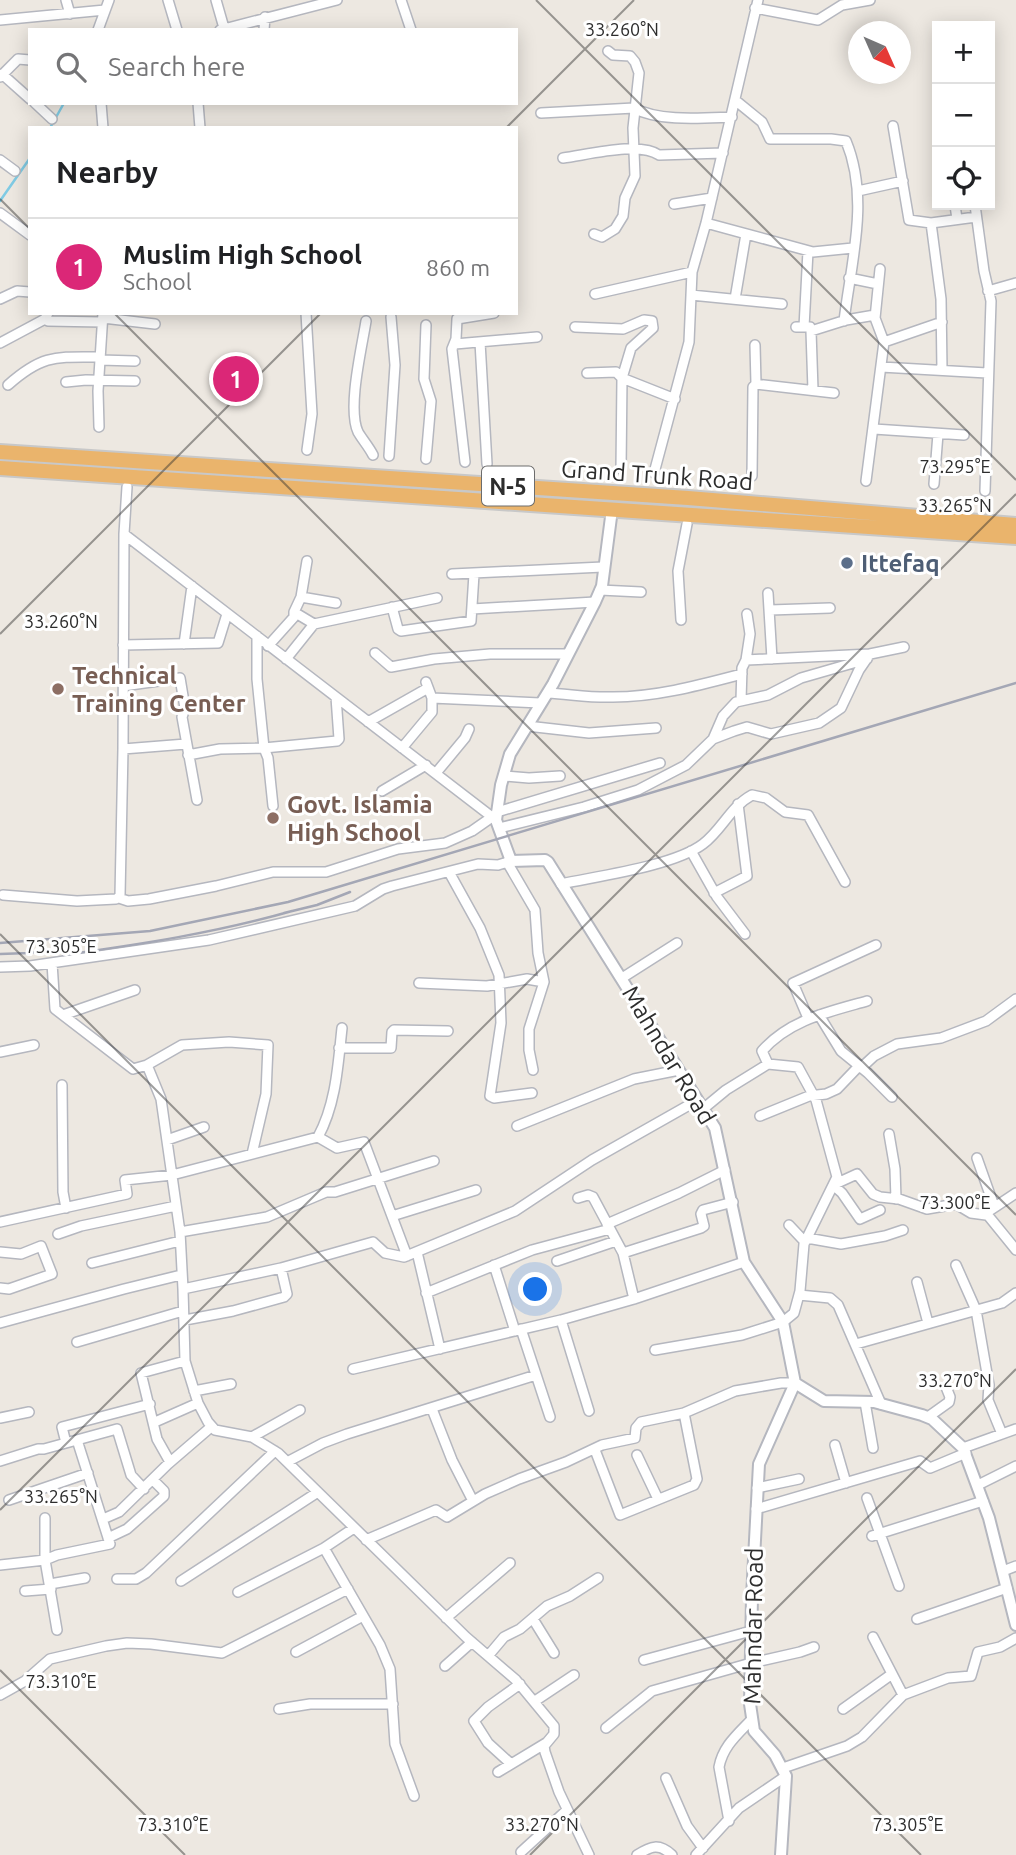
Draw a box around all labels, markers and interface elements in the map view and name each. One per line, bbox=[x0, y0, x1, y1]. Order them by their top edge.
text: 33.260°N bbox=[585, 19, 659, 39]
north arrow bbox=[848, 21, 911, 84]
map controls bbox=[932, 21, 995, 210]
button: + bbox=[932, 21, 995, 84]
search box bbox=[28, 28, 518, 105]
icon: search bbox=[52, 48, 90, 86]
text: Search here bbox=[108, 52, 245, 81]
button: − bbox=[932, 84, 995, 147]
button: locate bbox=[932, 147, 995, 210]
text: Nearby bbox=[56, 155, 158, 189]
text: Muslim High School bbox=[123, 240, 362, 269]
text: 1 bbox=[73, 255, 85, 280]
text: 860 m bbox=[426, 255, 490, 280]
text: School bbox=[123, 269, 192, 294]
pin: 1 bbox=[213, 353, 259, 405]
street label: Grand Trunk Road bbox=[560, 455, 754, 495]
text: 73.295°E bbox=[919, 456, 991, 476]
road number: N-5 bbox=[482, 466, 534, 506]
text: 33.265°N bbox=[918, 495, 992, 515]
place label: Ittefaq bbox=[861, 550, 940, 577]
marker: Ittefaq bbox=[839, 555, 855, 571]
text: 33.260°N bbox=[24, 611, 98, 631]
place label: Technical Training Center bbox=[72, 662, 246, 717]
marker: Technical Training Center bbox=[50, 681, 66, 697]
place label: Govt. Islamia High School bbox=[287, 791, 432, 846]
marker: Govt. Islamia High School bbox=[265, 810, 281, 826]
text: 73.305°E bbox=[25, 936, 97, 956]
street label: Mahndar Road bbox=[617, 981, 721, 1129]
text: 73.300°E bbox=[919, 1192, 991, 1212]
your location bbox=[518, 1272, 552, 1306]
text: 33.270°N bbox=[918, 1370, 992, 1390]
text: 33.265°N bbox=[24, 1486, 98, 1506]
street label: Mahndar Road bbox=[738, 1547, 768, 1705]
text: 73.310°E bbox=[25, 1671, 97, 1691]
text: 73.310°E bbox=[137, 1814, 209, 1834]
text: 33.270°N bbox=[505, 1814, 579, 1834]
text: 73.305°E bbox=[872, 1814, 944, 1834]

